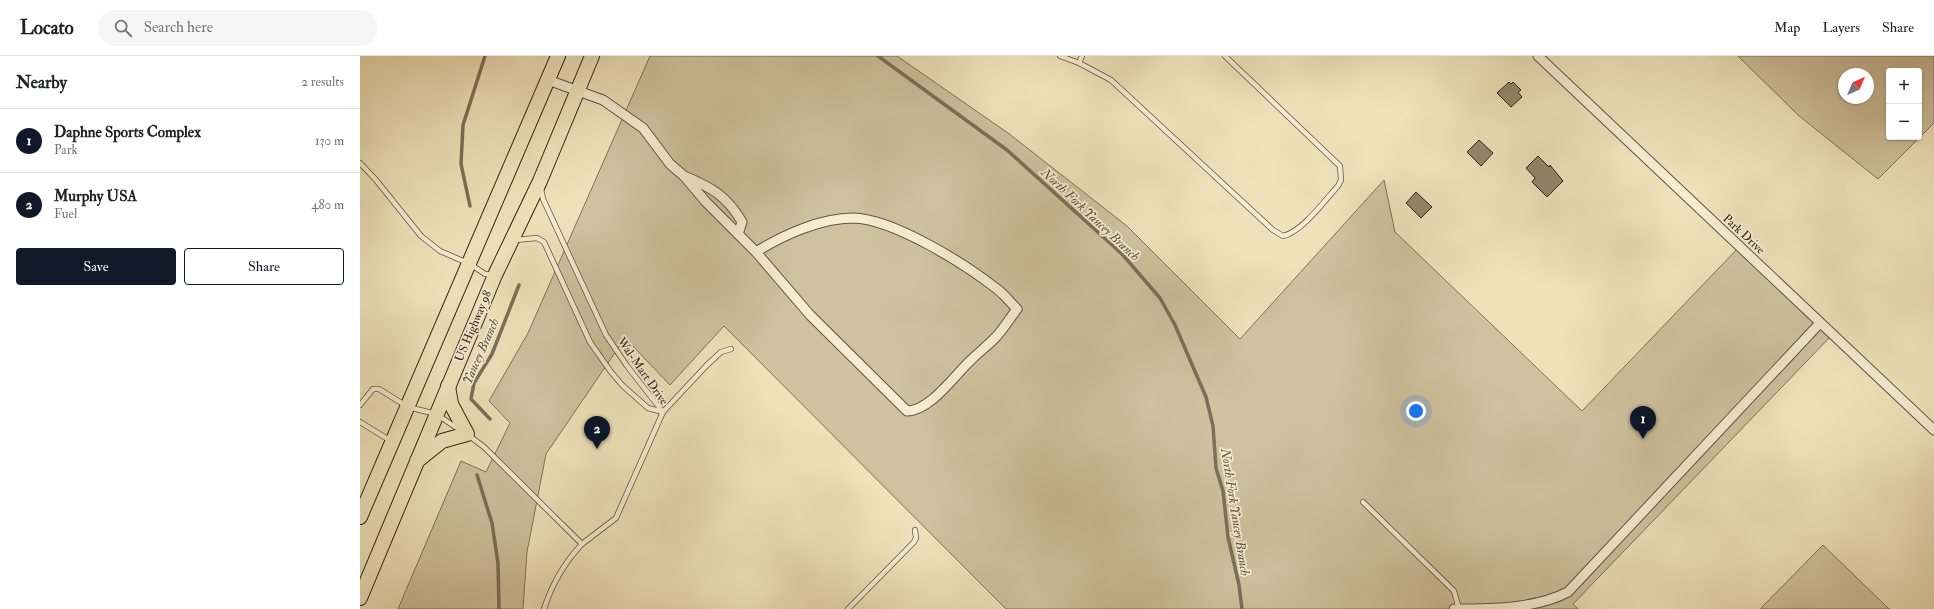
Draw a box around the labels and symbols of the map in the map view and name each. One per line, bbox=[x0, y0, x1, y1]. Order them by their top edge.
north arrow bbox=[1838, 68, 1874, 104]
water label: North Fork Yancey Branch bbox=[1037, 164, 1143, 265]
street label: Park Drive bbox=[1720, 211, 1768, 258]
street label: US Highway 98 bbox=[452, 288, 495, 364]
water label: Yancey Branch bbox=[459, 316, 503, 387]
street label: Wal-Mart Drive bbox=[613, 334, 671, 408]
your location bbox=[1406, 401, 1426, 421]
pin: 1 bbox=[1630, 406, 1656, 439]
pin: 2 bbox=[584, 416, 610, 449]
water label: North Fork Yancey Branch bbox=[1217, 446, 1253, 577]

